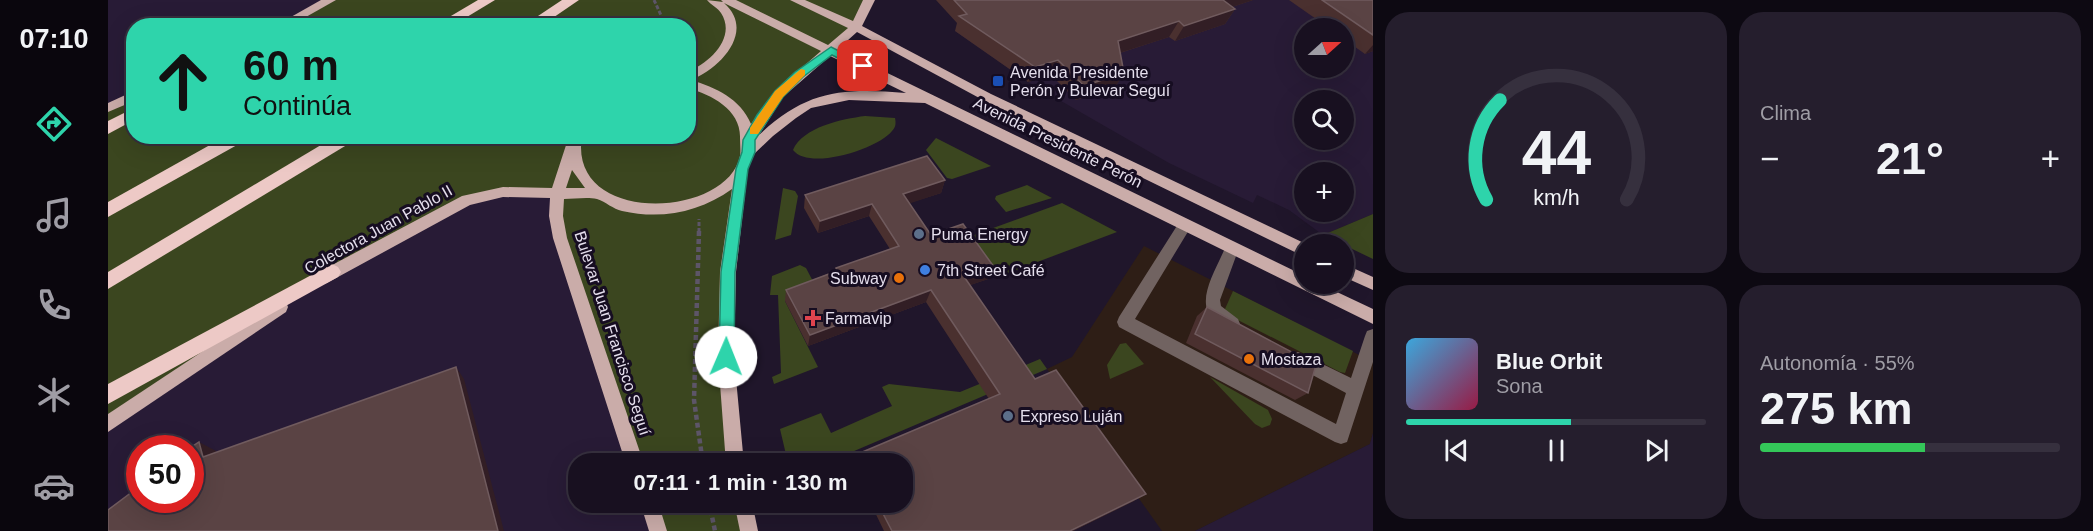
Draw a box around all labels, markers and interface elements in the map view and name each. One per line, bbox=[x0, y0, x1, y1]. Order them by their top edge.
north arrow bbox=[1294, 18, 1354, 78]
map controls bbox=[1294, 18, 1354, 294]
text: 07:10 bbox=[19, 24, 89, 54]
pin bbox=[837, 40, 888, 91]
icon: ahead bbox=[144, 42, 222, 120]
text: 60 m bbox=[243, 42, 339, 89]
icon: arrive bbox=[846, 49, 879, 82]
place label: Avenida Presidente Perón y Bulevar Seguí bbox=[1010, 64, 1171, 99]
marker: Avenida Presidente Perón y Bulevar Seguí bbox=[991, 74, 1005, 88]
button: search bbox=[1294, 90, 1354, 150]
text: Continúa bbox=[243, 91, 351, 121]
street label: Avenida Presidente Perón bbox=[971, 94, 1145, 191]
text: Clima bbox=[1760, 102, 1811, 124]
icon: directions bbox=[33, 103, 75, 145]
text: 44 bbox=[1521, 118, 1591, 187]
text: 21° bbox=[1876, 133, 1944, 184]
text: − bbox=[1760, 140, 1779, 177]
text: + bbox=[2041, 140, 2060, 177]
button: + bbox=[1294, 162, 1354, 222]
street label: Colectora Juan Pablo II bbox=[301, 182, 455, 277]
text: km/h bbox=[1533, 186, 1579, 210]
icon: music bbox=[33, 194, 75, 236]
place label: Puma Energy bbox=[931, 226, 1028, 243]
marker: Puma Energy bbox=[912, 227, 926, 241]
street label: Bulevar Juan Francisco Seguí bbox=[571, 229, 654, 438]
button: − bbox=[1294, 234, 1354, 294]
place label: 7th Street Café bbox=[937, 262, 1045, 279]
marker: 7th Street Café bbox=[918, 263, 932, 277]
place label: Subway bbox=[830, 270, 887, 287]
marker: Subway bbox=[892, 271, 906, 285]
icon: phone bbox=[33, 284, 75, 326]
place label: Farmavip bbox=[825, 310, 892, 327]
marker: Farmavip bbox=[806, 311, 820, 325]
position arrow bbox=[694, 325, 758, 389]
text: Blue Orbit bbox=[1496, 349, 1602, 374]
place label: Mostaza bbox=[1261, 351, 1322, 368]
marker: Mostaza bbox=[1242, 352, 1256, 366]
text: Autonomía · 55% bbox=[1760, 352, 1915, 374]
icon: climate bbox=[33, 374, 75, 416]
text: Sona bbox=[1496, 375, 1543, 397]
text: 275 km bbox=[1760, 383, 1913, 434]
place label: Expreso Luján bbox=[1020, 408, 1122, 425]
marker: Expreso Luján bbox=[1001, 409, 1015, 423]
icon: previous bbox=[1440, 434, 1473, 467]
icon: pause bbox=[1540, 434, 1573, 467]
icon: next bbox=[1640, 434, 1673, 467]
speed limit sign: 50 bbox=[126, 435, 204, 513]
icon: car bbox=[33, 465, 75, 507]
text: 07:11 · 1 min · 130 m bbox=[634, 470, 848, 495]

